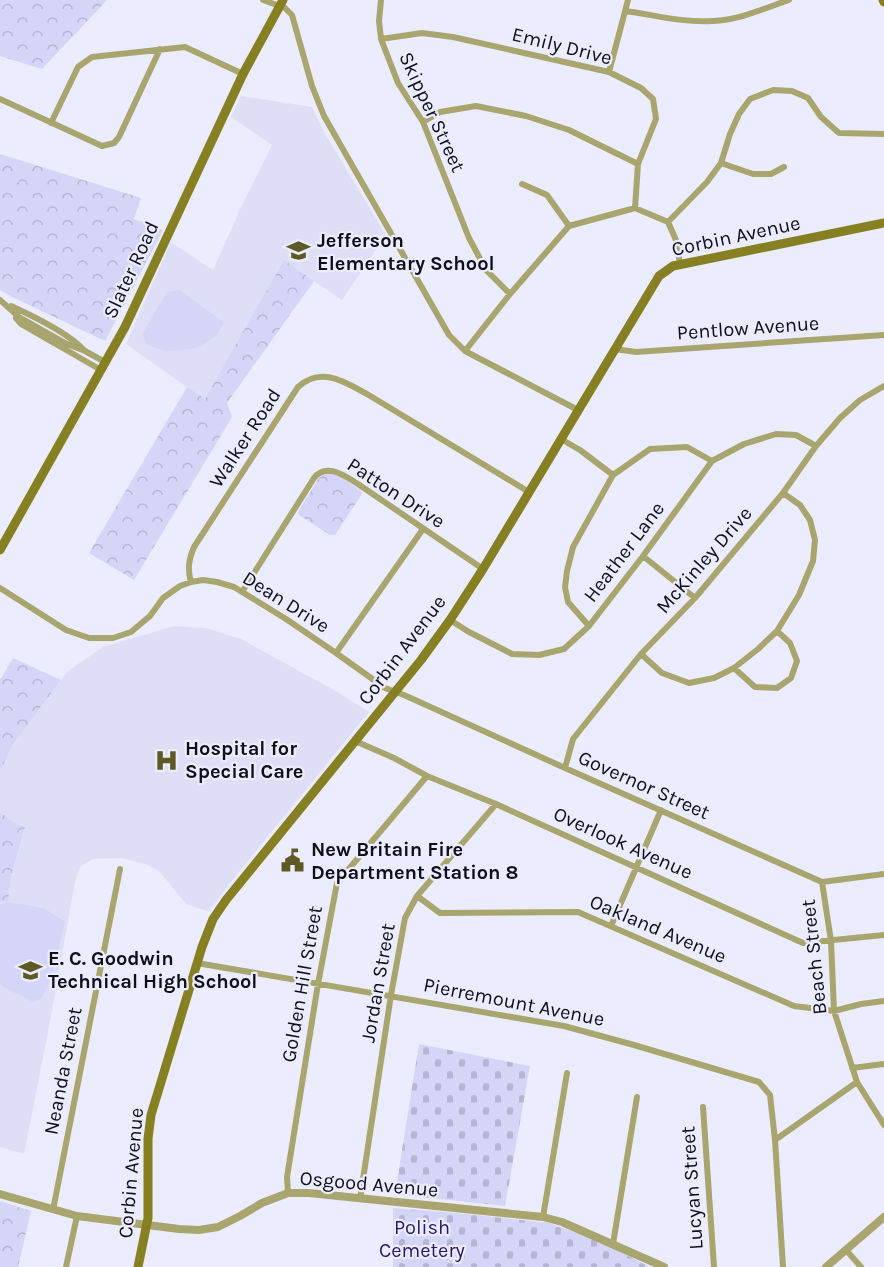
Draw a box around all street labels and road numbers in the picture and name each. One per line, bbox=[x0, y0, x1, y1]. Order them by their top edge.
street label: Emily Drive bbox=[510, 22, 614, 70]
street label: Skipper Street bbox=[394, 48, 470, 176]
street label: Corbin Avenue bbox=[670, 211, 802, 261]
street label: Slater Road bbox=[98, 218, 164, 322]
street label: Pentlow Avenue bbox=[676, 312, 820, 344]
street label: Walker Road bbox=[204, 384, 286, 492]
street label: Patton Drive bbox=[343, 453, 449, 533]
street label: Heather Lane bbox=[579, 497, 669, 607]
street label: McKinley Drive bbox=[651, 502, 757, 618]
street label: Dean Drive bbox=[238, 566, 334, 638]
street label: Corbin Avenue bbox=[353, 591, 451, 709]
street label: Governor Street bbox=[575, 746, 714, 824]
street label: Overlook Avenue bbox=[550, 802, 696, 884]
street label: Oakland Avenue bbox=[586, 890, 730, 968]
street label: Beach Street bbox=[796, 898, 831, 1016]
street label: Golden Hill Street bbox=[277, 903, 327, 1064]
street label: Jordan Street bbox=[356, 921, 400, 1044]
street label: Pierremount Avenue bbox=[422, 973, 606, 1031]
street label: Neanda Street bbox=[39, 1005, 87, 1137]
street label: Corbin Avenue bbox=[114, 1107, 148, 1239]
street label: Lucyan Street bbox=[676, 1125, 708, 1251]
street label: Osgood Avenue bbox=[299, 1166, 439, 1202]

